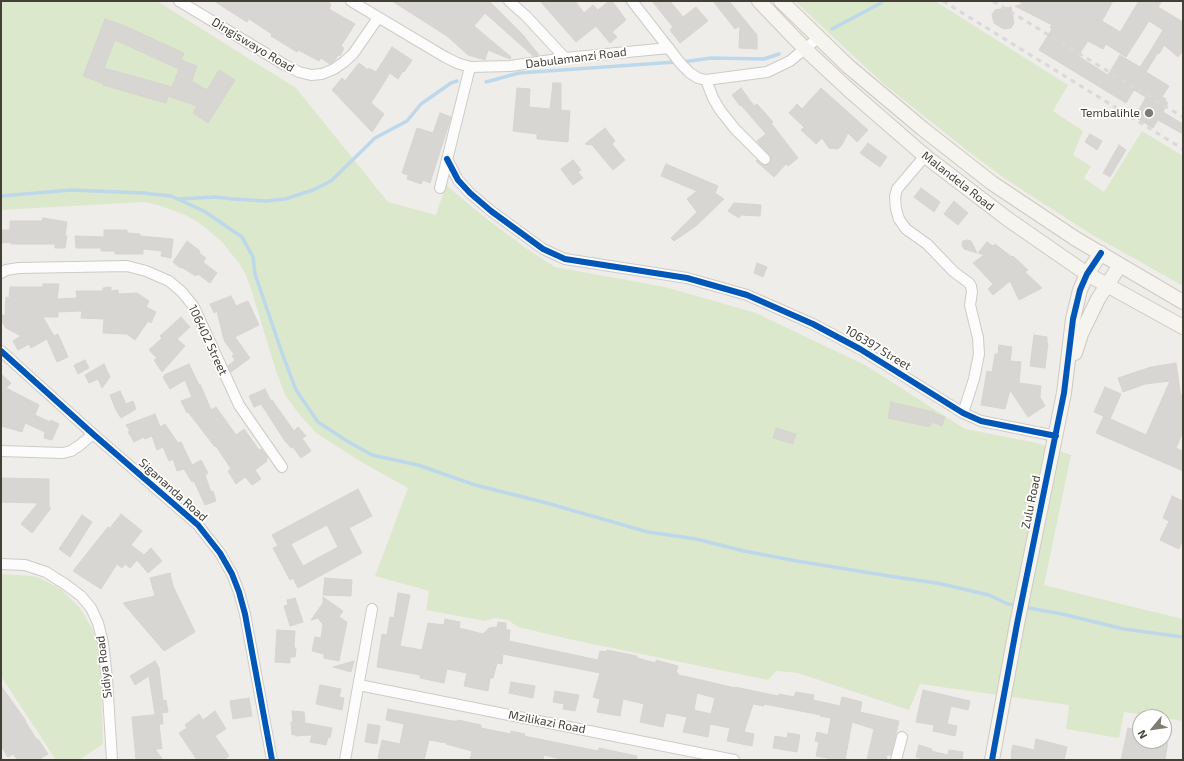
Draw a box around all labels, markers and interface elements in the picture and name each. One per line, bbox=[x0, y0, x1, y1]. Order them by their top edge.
street label: Dingiswayo Road bbox=[209, 15, 297, 75]
street label: Dabulamanzi Road bbox=[525, 45, 627, 71]
place label: Tembalihle bbox=[1080, 106, 1140, 120]
marker: Tembalihle bbox=[1143, 107, 1155, 119]
street label: Malandela Road bbox=[919, 148, 997, 214]
street label: 106402 Street bbox=[185, 302, 231, 378]
street label: 106397 Street bbox=[842, 323, 914, 373]
street label: Sigananda Road bbox=[136, 455, 210, 525]
street label: Zulu Road bbox=[1018, 474, 1044, 530]
street label: Sidiya Road bbox=[93, 635, 115, 699]
street label: Mzilikazi Road bbox=[507, 707, 587, 737]
north arrow bbox=[1132, 709, 1172, 749]
text: N bbox=[1134, 728, 1150, 741]

